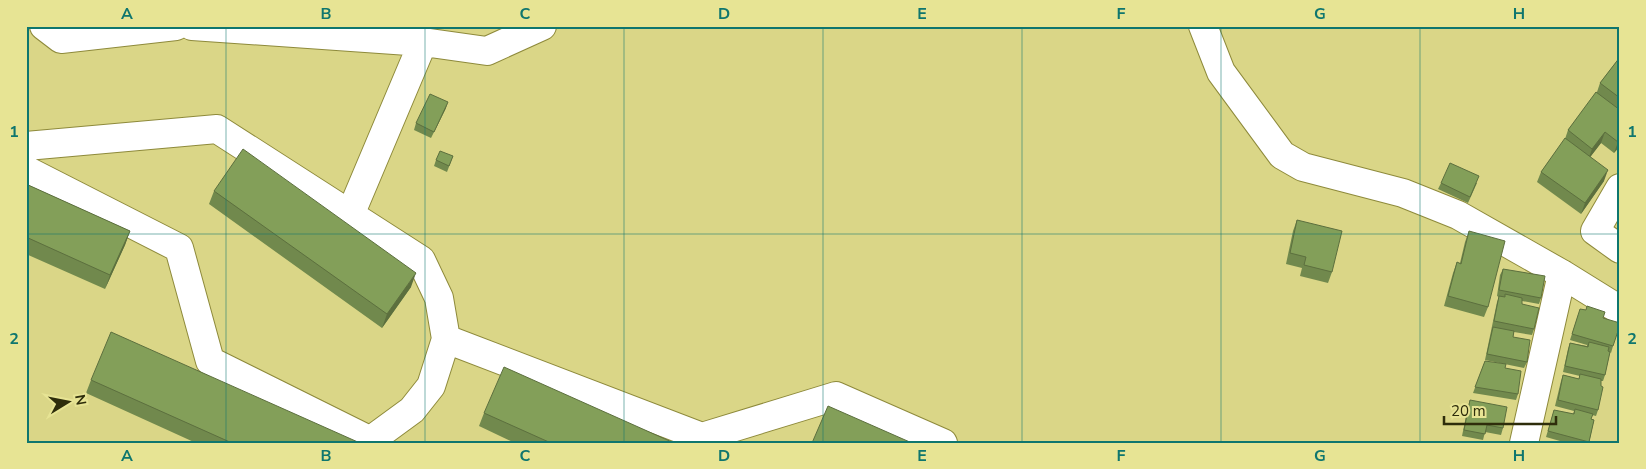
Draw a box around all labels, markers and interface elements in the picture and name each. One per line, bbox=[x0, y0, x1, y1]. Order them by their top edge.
text: A bbox=[121, 3, 133, 25]
text: B bbox=[320, 3, 332, 25]
text: C bbox=[520, 3, 531, 25]
text: D bbox=[718, 3, 730, 25]
text: E bbox=[917, 3, 927, 25]
text: F bbox=[1117, 3, 1126, 25]
text: G bbox=[1314, 3, 1326, 25]
text: H bbox=[1513, 3, 1525, 25]
text: 1 bbox=[9, 121, 19, 143]
text: 1 bbox=[1627, 121, 1637, 143]
text: 2 bbox=[9, 328, 19, 350]
text: 2 bbox=[1627, 328, 1637, 350]
north arrow bbox=[42, 376, 92, 426]
text: N bbox=[70, 393, 91, 407]
scale bar bbox=[1444, 394, 1556, 426]
text: 20 m bbox=[1451, 401, 1486, 421]
text: A bbox=[121, 445, 133, 467]
text: B bbox=[320, 445, 332, 467]
text: C bbox=[520, 445, 531, 467]
text: D bbox=[718, 445, 730, 467]
text: E bbox=[917, 445, 927, 467]
text: F bbox=[1117, 445, 1126, 467]
text: G bbox=[1314, 445, 1326, 467]
text: H bbox=[1513, 445, 1525, 467]

